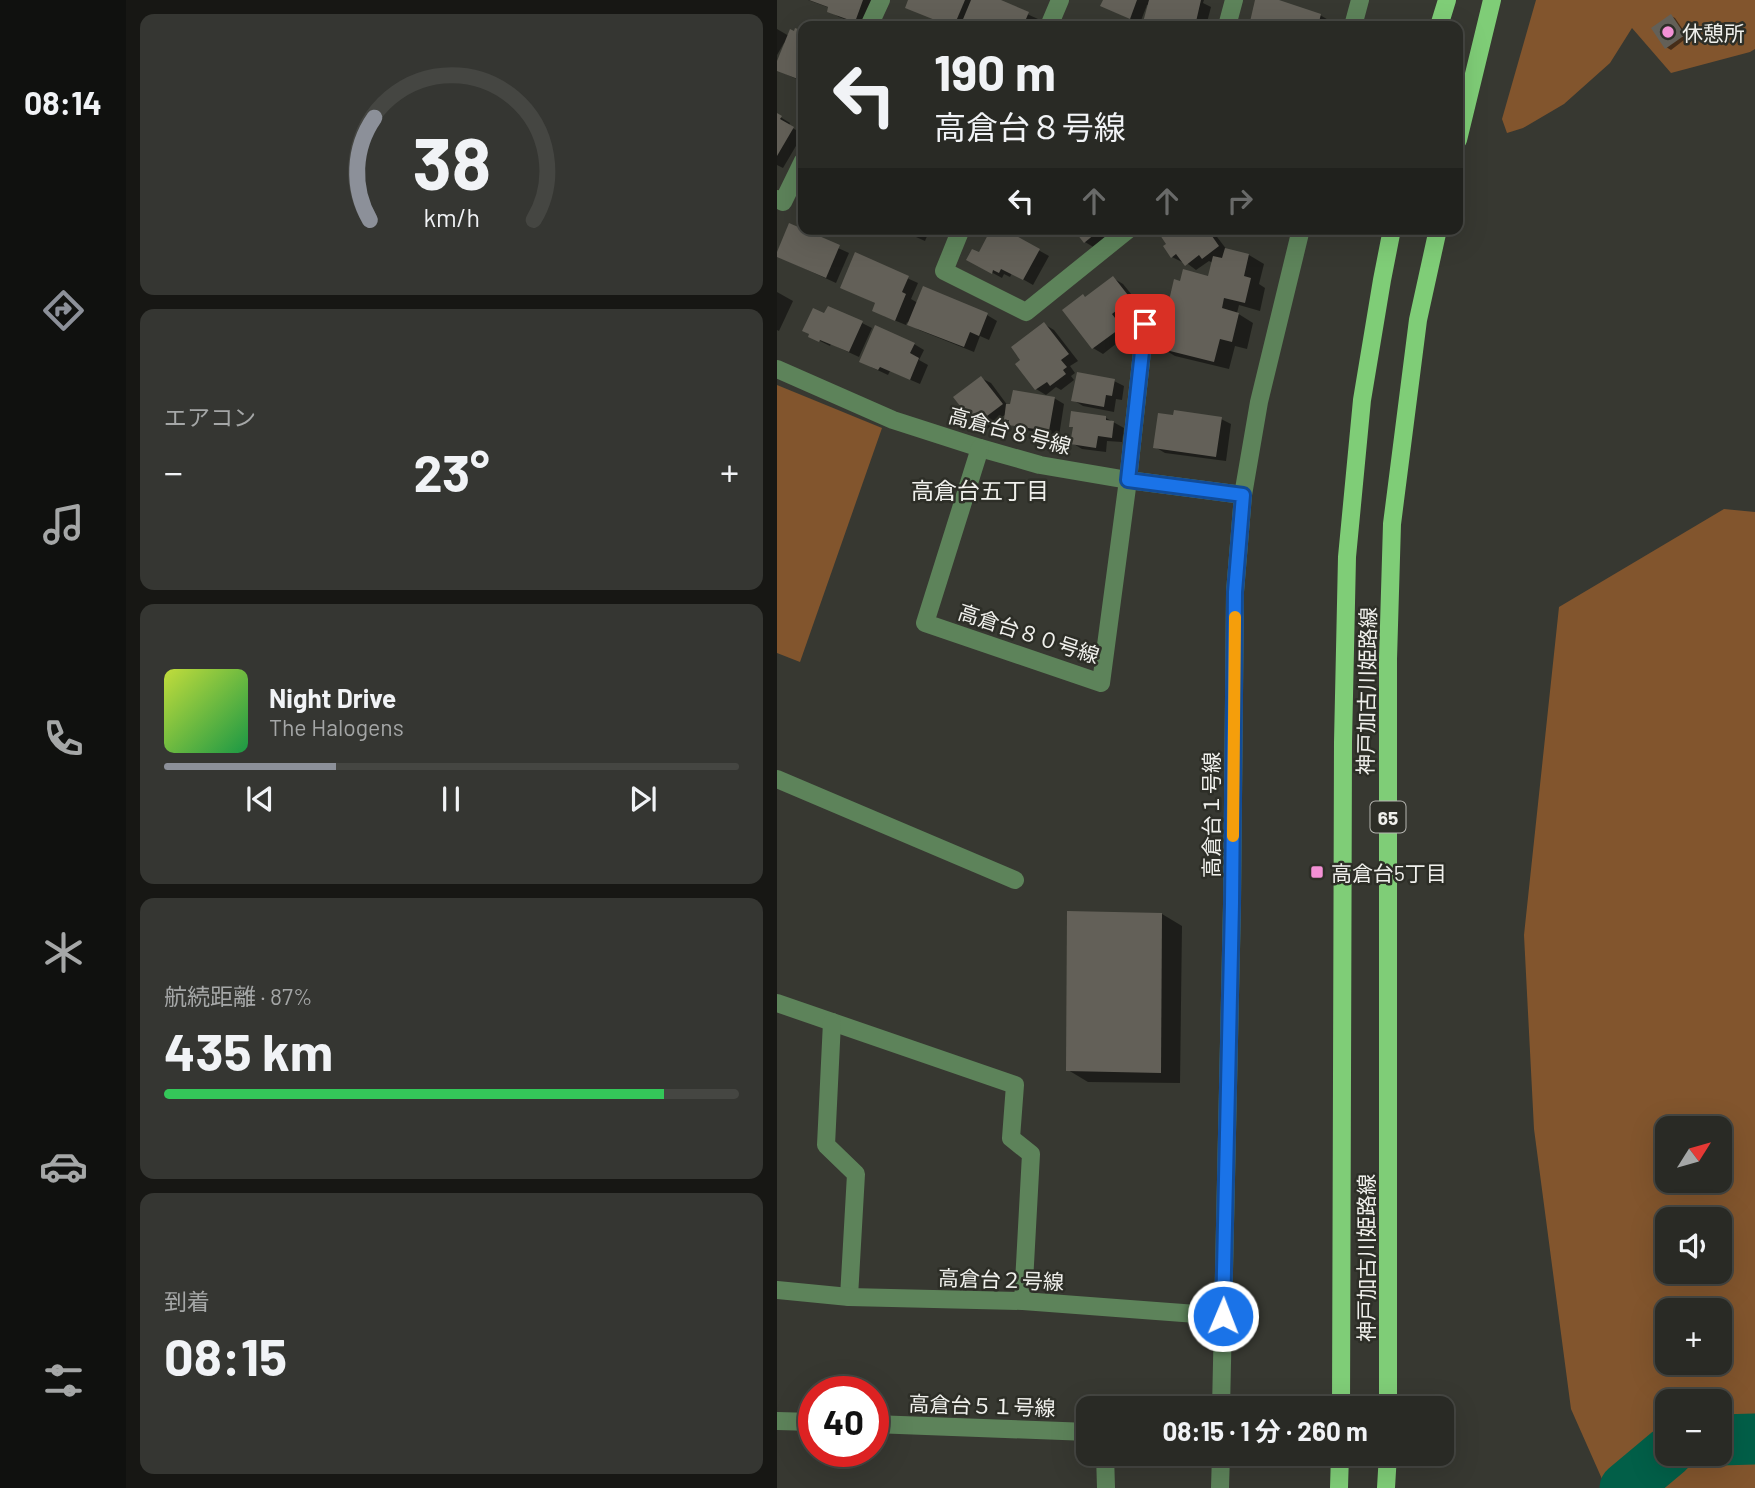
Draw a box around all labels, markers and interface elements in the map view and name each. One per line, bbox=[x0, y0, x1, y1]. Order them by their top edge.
place label: 休憩所 bbox=[1682, 20, 1745, 45]
marker: 休憩所 bbox=[1660, 24, 1676, 40]
text: 190 m bbox=[934, 42, 1056, 101]
icon: left bbox=[819, 49, 910, 140]
text: 08:14 bbox=[24, 83, 102, 121]
text: 高倉台８号線 bbox=[934, 107, 1126, 145]
text: 38 bbox=[412, 118, 491, 206]
icon: left bbox=[1002, 182, 1040, 220]
icon: ahead bbox=[1075, 182, 1113, 220]
icon: ahead bbox=[1148, 182, 1186, 220]
icon: right bbox=[1221, 182, 1259, 220]
text: km/h bbox=[423, 202, 480, 232]
icon: directions bbox=[39, 286, 88, 335]
pin bbox=[1115, 294, 1175, 354]
icon: arrive bbox=[1126, 305, 1164, 343]
street label: 高倉台８号線 bbox=[946, 402, 1074, 458]
text: エアコン bbox=[164, 403, 256, 431]
text: 23° bbox=[413, 440, 490, 502]
text: − bbox=[164, 448, 183, 494]
text: + bbox=[720, 448, 739, 494]
district label: 高倉台五丁目 bbox=[911, 476, 1049, 504]
icon: music bbox=[39, 500, 88, 549]
street label: 高倉台８０号線 bbox=[955, 598, 1103, 668]
street label: 神戸加古川姫路線 bbox=[1352, 607, 1380, 775]
text: Night Drive bbox=[269, 682, 396, 713]
text: The Halogens bbox=[269, 713, 404, 741]
icon: phone bbox=[39, 714, 88, 763]
street label: 高倉台１号線 bbox=[1198, 752, 1223, 878]
icon: previous bbox=[241, 780, 279, 818]
icon: pause bbox=[432, 780, 470, 818]
icon: next bbox=[624, 780, 662, 818]
road number: 65 bbox=[1371, 802, 1405, 832]
place label: 高倉台5丁目 bbox=[1331, 860, 1447, 885]
marker: 高倉台5丁目 bbox=[1309, 864, 1325, 880]
icon: climate bbox=[39, 928, 88, 977]
text: 航続距離 · 87% bbox=[164, 982, 312, 1010]
text: 435 km bbox=[164, 1019, 333, 1081]
north arrow bbox=[1655, 1116, 1733, 1194]
map controls bbox=[1655, 1116, 1732, 1466]
icon: car bbox=[39, 1142, 88, 1191]
street label: 神戸加古川姫路線 bbox=[1353, 1174, 1378, 1342]
button: sound bbox=[1655, 1207, 1732, 1284]
street label: 高倉台２号線 bbox=[938, 1264, 1064, 1294]
position arrow bbox=[1186, 1279, 1260, 1353]
text: 到着 bbox=[164, 1287, 210, 1315]
button: + bbox=[1655, 1298, 1732, 1375]
text: 08:15 bbox=[164, 1324, 287, 1386]
icon: filters bbox=[39, 1356, 88, 1405]
speed limit sign: 40 bbox=[798, 1376, 889, 1467]
button: − bbox=[1655, 1389, 1732, 1466]
street label: 高倉台５１号線 bbox=[908, 1390, 1056, 1420]
text: 08:15 · 1 分 · 260 m bbox=[1162, 1415, 1368, 1446]

